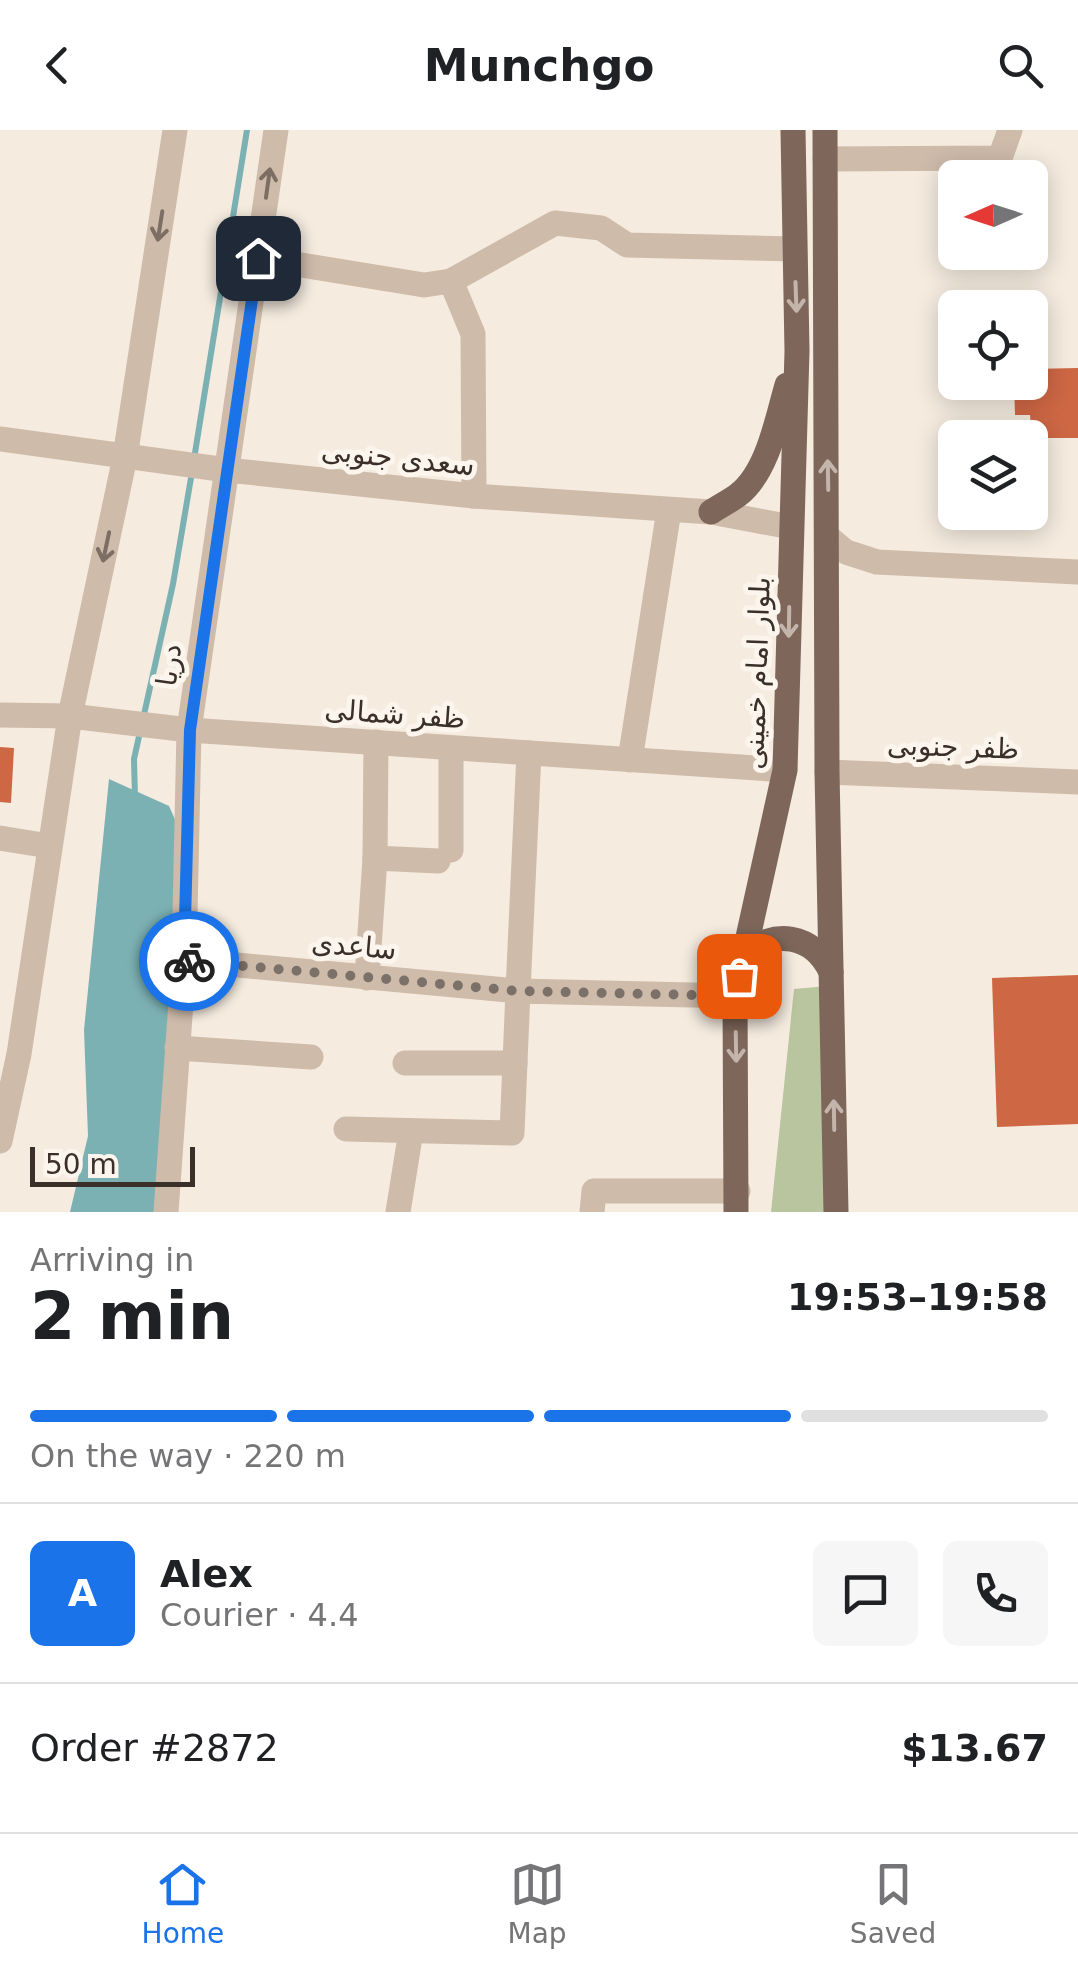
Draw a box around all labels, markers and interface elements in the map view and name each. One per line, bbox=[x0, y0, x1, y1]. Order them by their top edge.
icon: back bbox=[30, 38, 85, 93]
icon: search bbox=[993, 38, 1048, 93]
text: Munchgo bbox=[424, 39, 654, 92]
north arrow bbox=[938, 160, 1048, 270]
map controls bbox=[938, 160, 1048, 530]
one-way arrow bbox=[260, 167, 278, 200]
one-way arrow bbox=[151, 210, 169, 242]
pin bbox=[216, 216, 301, 301]
icon: home bbox=[231, 231, 286, 286]
one-way arrow bbox=[786, 281, 805, 313]
button: locate bbox=[938, 290, 1048, 400]
button: layers bbox=[938, 420, 1048, 530]
street label: سعدی جنوبی bbox=[320, 434, 476, 482]
one-way arrow bbox=[818, 459, 838, 492]
one-way arrow bbox=[96, 530, 114, 562]
street label: بلوار امام خمینی bbox=[737, 576, 777, 770]
one-way arrow bbox=[780, 606, 798, 638]
street label: دریا bbox=[150, 642, 188, 688]
street label: ظفر شمالی bbox=[324, 693, 466, 735]
street label: ظفر جنوبی bbox=[886, 728, 1020, 766]
courier bbox=[139, 911, 239, 1011]
street label: ساعدی bbox=[310, 926, 398, 966]
icon: bike bbox=[162, 934, 217, 989]
pin bbox=[697, 934, 782, 1019]
icon: bag bbox=[712, 949, 767, 1004]
one-way arrow bbox=[726, 1030, 746, 1062]
one-way arrow bbox=[825, 1099, 844, 1131]
scale bar bbox=[30, 1142, 195, 1186]
text: 50 m bbox=[45, 1148, 117, 1181]
text: Arriving in bbox=[30, 1241, 194, 1279]
text: 19:53–19:58 bbox=[787, 1275, 1048, 1319]
text: 2 min bbox=[30, 1279, 234, 1354]
text: On the way · 220 m bbox=[30, 1437, 346, 1475]
button: chat bbox=[813, 1541, 918, 1646]
button: phone bbox=[943, 1541, 1048, 1646]
text: Alex bbox=[160, 1552, 253, 1596]
text: A bbox=[68, 1571, 97, 1615]
text: Courier · 4.4 bbox=[160, 1596, 359, 1634]
text: Order #2872 bbox=[30, 1726, 279, 1770]
text: $13.67 bbox=[901, 1726, 1048, 1770]
tab: Home bbox=[142, 1857, 224, 1950]
tab: Map bbox=[508, 1857, 567, 1950]
tab: Saved bbox=[850, 1857, 936, 1950]

